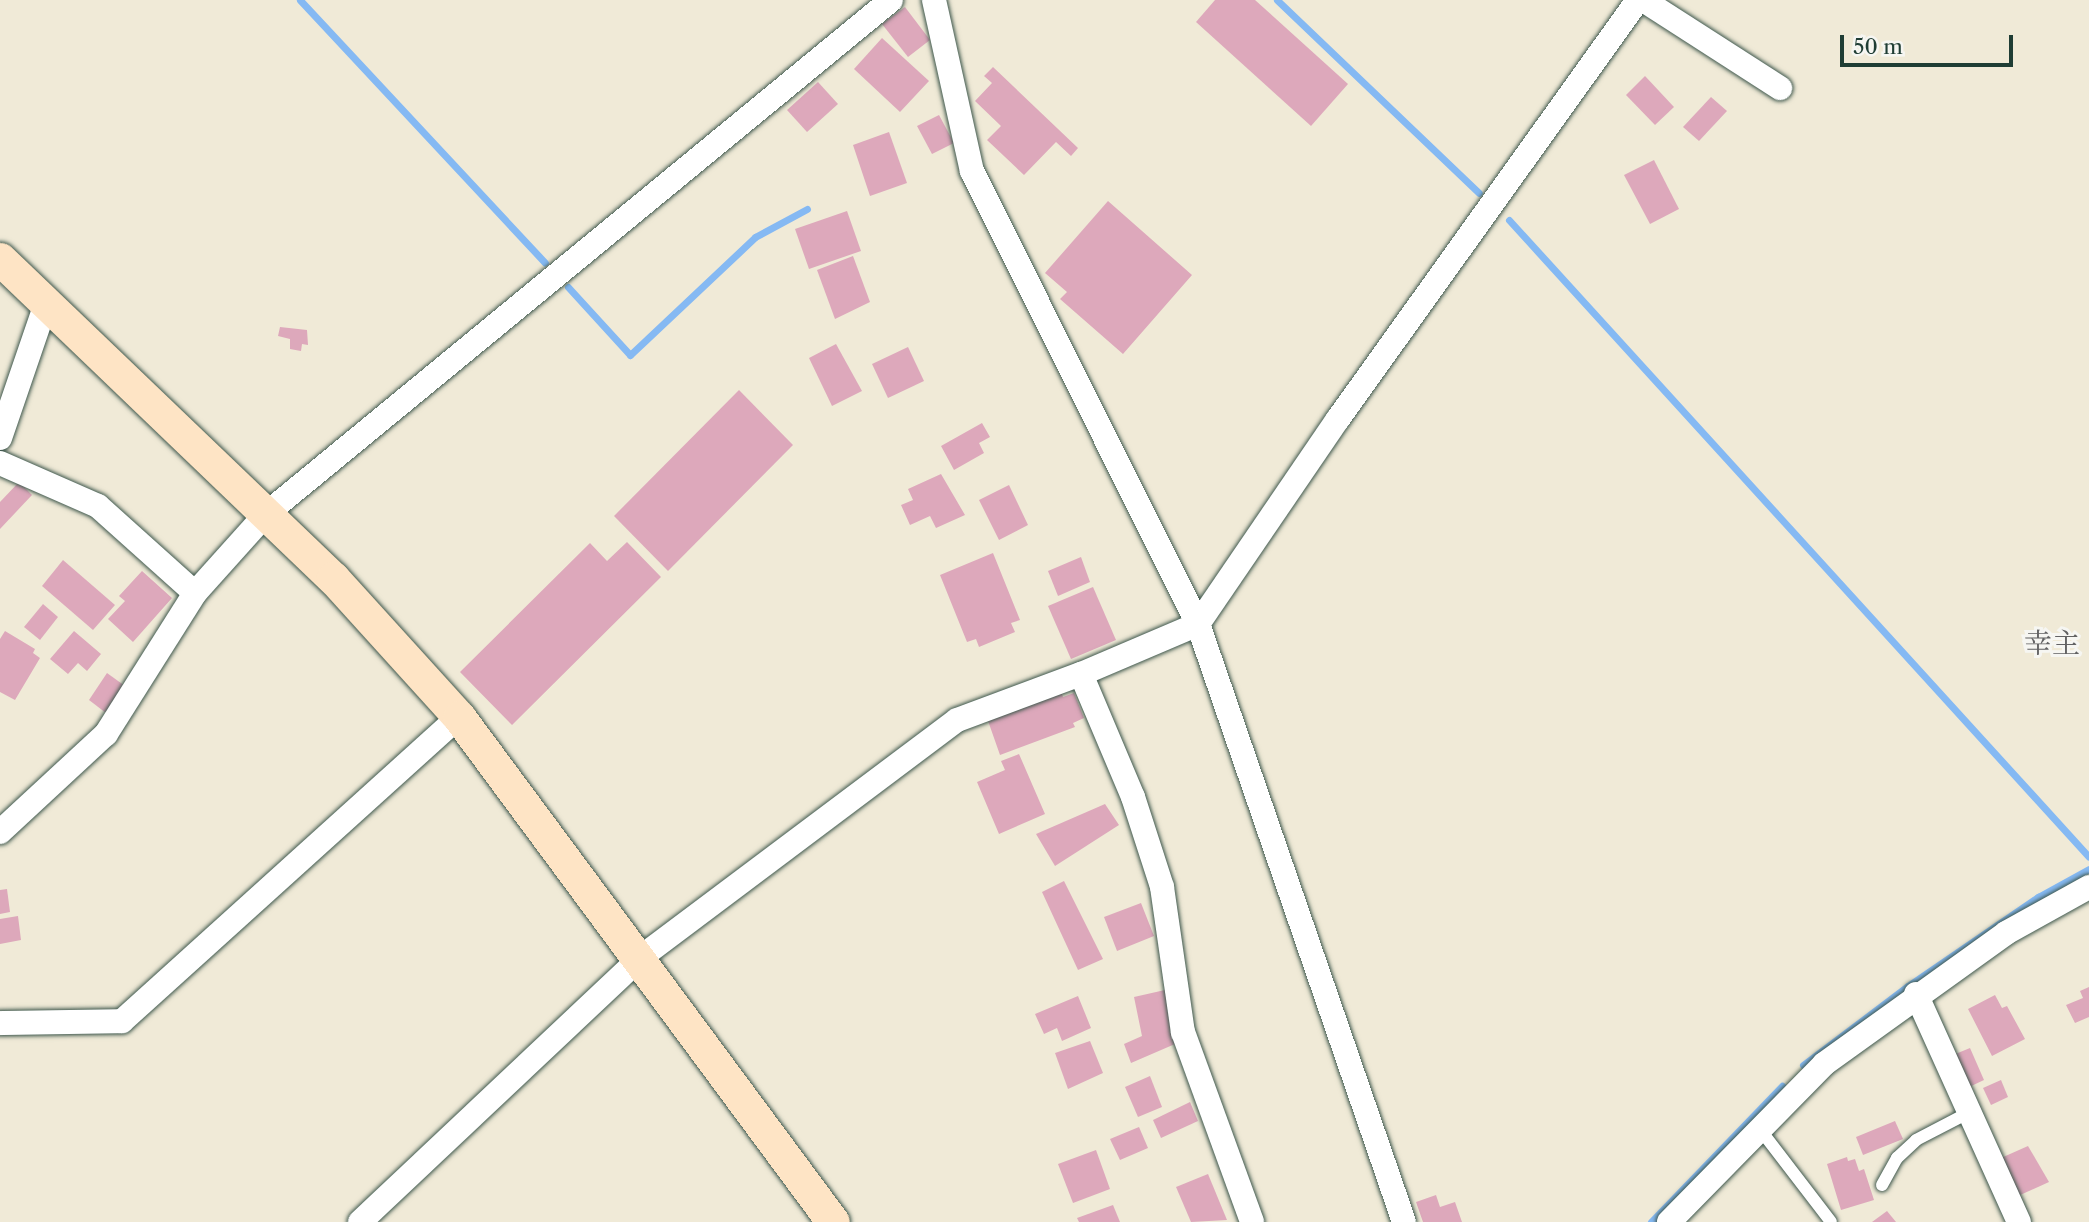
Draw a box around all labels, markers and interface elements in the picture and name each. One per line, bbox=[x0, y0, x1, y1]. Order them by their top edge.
scale bar bbox=[1844, 21, 2017, 65]
text: 50 m bbox=[1853, 34, 1903, 59]
district label: 幸主 bbox=[2024, 626, 2080, 660]

